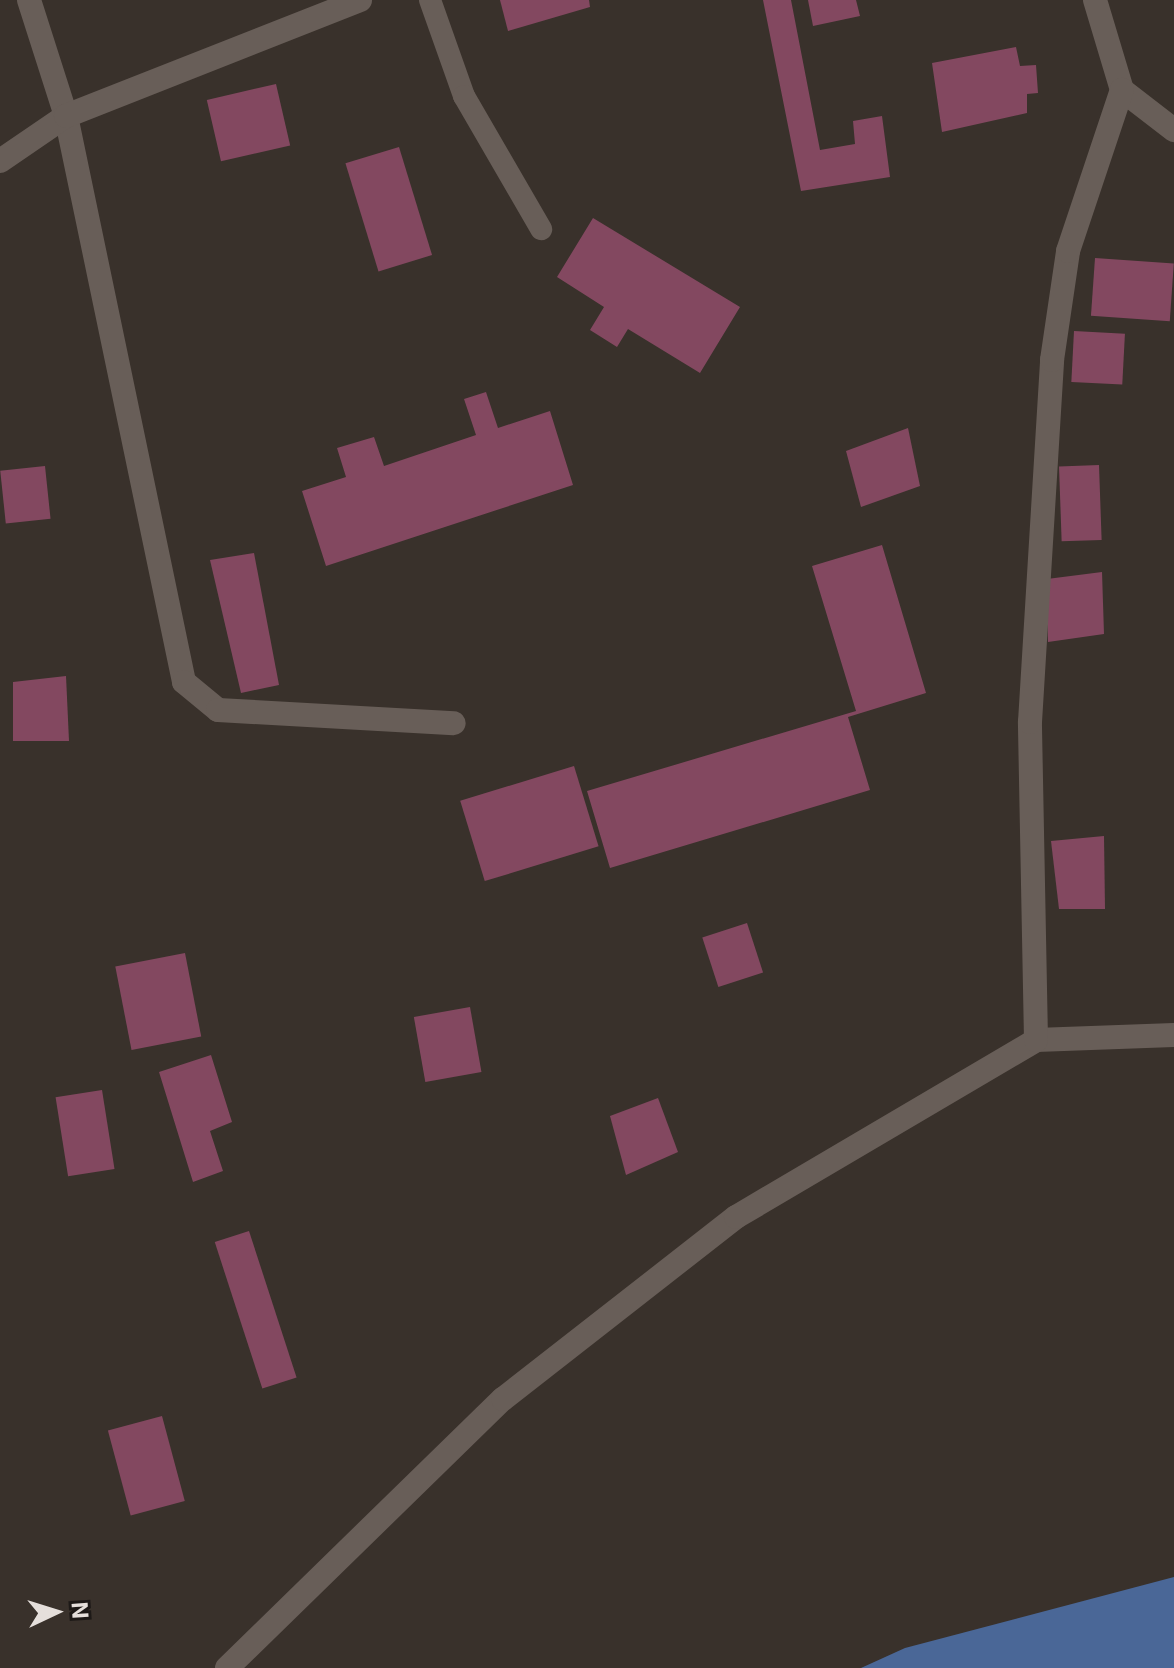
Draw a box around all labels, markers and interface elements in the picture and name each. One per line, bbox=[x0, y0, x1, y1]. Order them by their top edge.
north arrow bbox=[16, 1572, 96, 1652]
text: N bbox=[66, 1601, 93, 1620]

